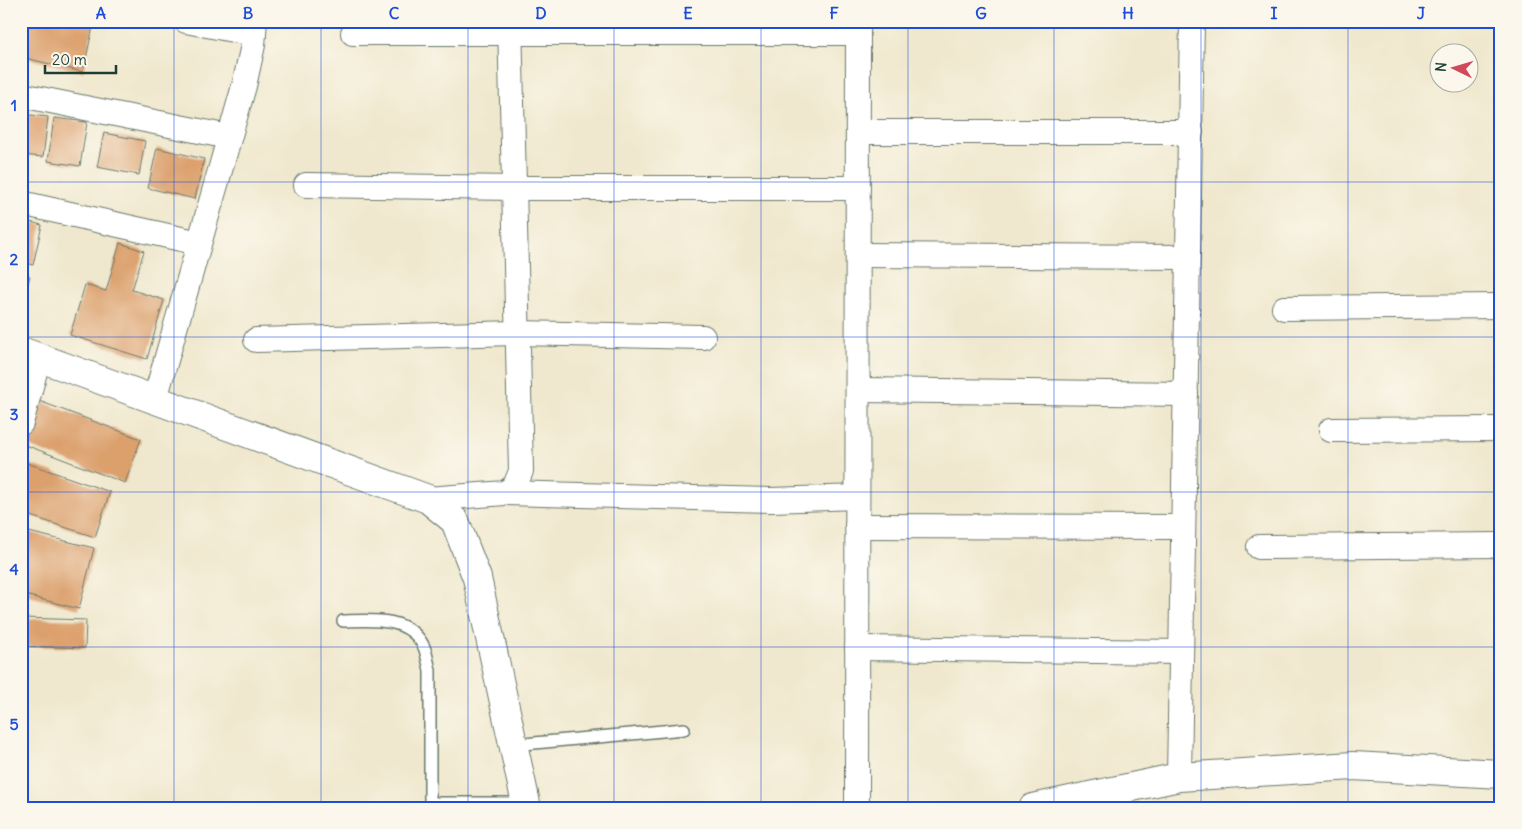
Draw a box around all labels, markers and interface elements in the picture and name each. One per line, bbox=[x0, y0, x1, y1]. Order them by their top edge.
text: A bbox=[96, 3, 106, 23]
text: B bbox=[243, 3, 254, 23]
text: C bbox=[389, 3, 400, 23]
text: D bbox=[535, 3, 547, 23]
text: E bbox=[683, 3, 693, 23]
text: F bbox=[829, 3, 839, 23]
text: G bbox=[975, 3, 987, 23]
text: H bbox=[1122, 3, 1134, 23]
text: I bbox=[1271, 3, 1278, 23]
text: J bbox=[1417, 3, 1426, 23]
scale bar bbox=[45, 42, 116, 74]
north arrow bbox=[1430, 42, 1480, 92]
text: 20 m bbox=[52, 50, 87, 69]
text: N bbox=[1432, 61, 1450, 72]
text: 1 bbox=[11, 95, 17, 115]
text: 2 bbox=[10, 249, 19, 269]
text: 3 bbox=[9, 404, 19, 424]
text: 4 bbox=[9, 559, 19, 579]
text: 5 bbox=[9, 714, 19, 734]

